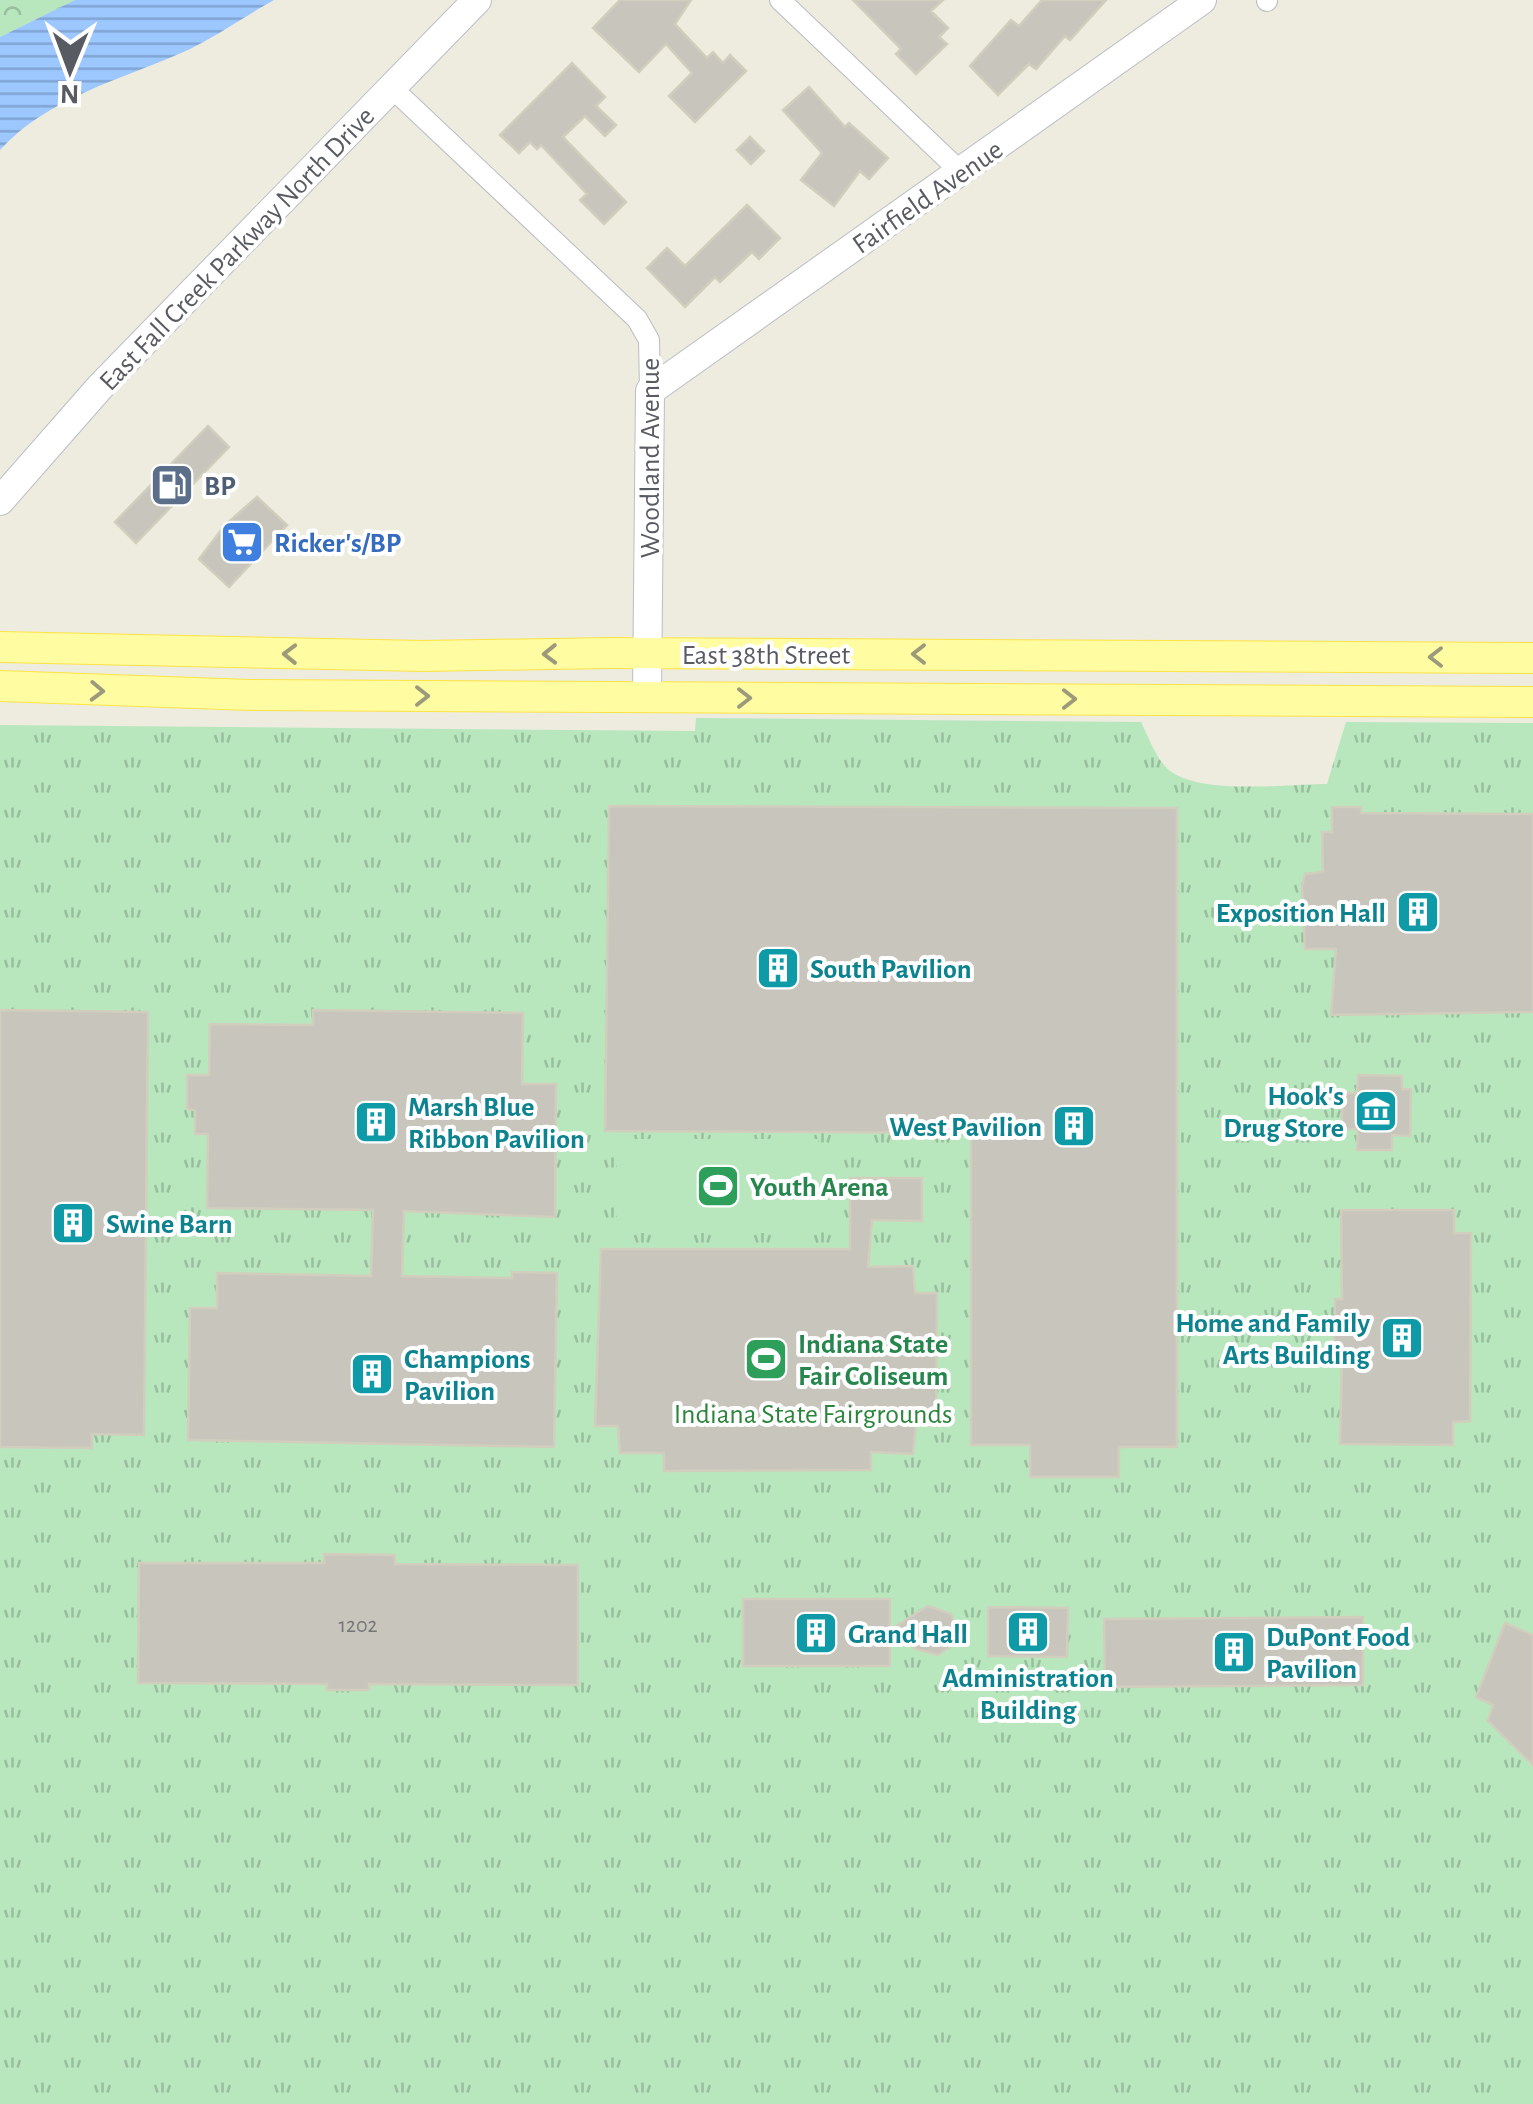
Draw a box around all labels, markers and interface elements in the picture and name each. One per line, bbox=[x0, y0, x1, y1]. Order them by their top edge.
north arrow bbox=[20, 20, 120, 120]
text: N bbox=[60, 79, 80, 107]
street label: East Fall Creek Parkway North Drive bbox=[95, 102, 380, 397]
street label: Fairfield Avenue bbox=[848, 136, 1008, 260]
street label: Woodland Avenue bbox=[637, 358, 665, 558]
fuel station icon: BP bbox=[149, 462, 195, 508]
place label: BP bbox=[204, 473, 236, 501]
supermarket icon: Ricker's/BP bbox=[219, 519, 265, 565]
place label: Ricker's/BP bbox=[274, 530, 401, 558]
street label: East 38th Street bbox=[682, 642, 850, 670]
one-way arrow bbox=[282, 643, 298, 665]
one-way arrow bbox=[541, 643, 557, 664]
one-way arrow bbox=[910, 644, 926, 665]
one-way arrow bbox=[1427, 647, 1443, 668]
one-way arrow bbox=[90, 680, 106, 701]
one-way arrow bbox=[416, 685, 431, 707]
one-way arrow bbox=[738, 687, 753, 709]
one-way arrow bbox=[1062, 689, 1078, 710]
building icon: Exposition Hall bbox=[1395, 889, 1441, 935]
place label: Exposition Hall bbox=[1216, 900, 1386, 928]
building icon: South Pavilion bbox=[755, 945, 801, 991]
place label: South Pavilion bbox=[810, 956, 972, 984]
place label: Hook's Drug Store bbox=[1223, 1083, 1344, 1143]
museum icon: Hook's Drug Store bbox=[1353, 1088, 1399, 1134]
place label: Marsh Blue Ribbon Pavilion bbox=[408, 1094, 585, 1154]
building icon: Marsh Blue Ribbon Pavilion bbox=[353, 1099, 399, 1145]
building icon: West Pavilion bbox=[1051, 1103, 1097, 1149]
place label: West Pavilion bbox=[889, 1114, 1042, 1142]
sports icon: Youth Arena bbox=[695, 1163, 741, 1209]
place label: Youth Arena bbox=[750, 1174, 889, 1202]
building icon: Swine Barn bbox=[50, 1200, 96, 1246]
place label: Swine Barn bbox=[106, 1211, 233, 1239]
place label: Home and Family Arts Building bbox=[1175, 1310, 1371, 1370]
building icon: Home and Family Arts Building bbox=[1379, 1315, 1425, 1361]
place label: Indiana State Fair Coliseum bbox=[798, 1331, 948, 1391]
sports icon: Indiana State Fair Coliseum bbox=[743, 1336, 789, 1382]
place label: Champions Pavilion bbox=[404, 1346, 530, 1406]
building icon: Champions Pavilion bbox=[349, 1351, 395, 1397]
park label: Indiana State Fairgrounds bbox=[674, 1401, 952, 1429]
building icon: Administration Building bbox=[1005, 1609, 1051, 1655]
building icon: Grand Hall bbox=[793, 1610, 839, 1656]
house number: 1202 bbox=[338, 1614, 378, 1636]
place label: Grand Hall bbox=[848, 1621, 968, 1649]
place label: DuPont Food Pavilion bbox=[1266, 1624, 1410, 1684]
building icon: DuPont Food Pavilion bbox=[1211, 1629, 1257, 1675]
place label: Administration Building bbox=[942, 1665, 1114, 1725]

